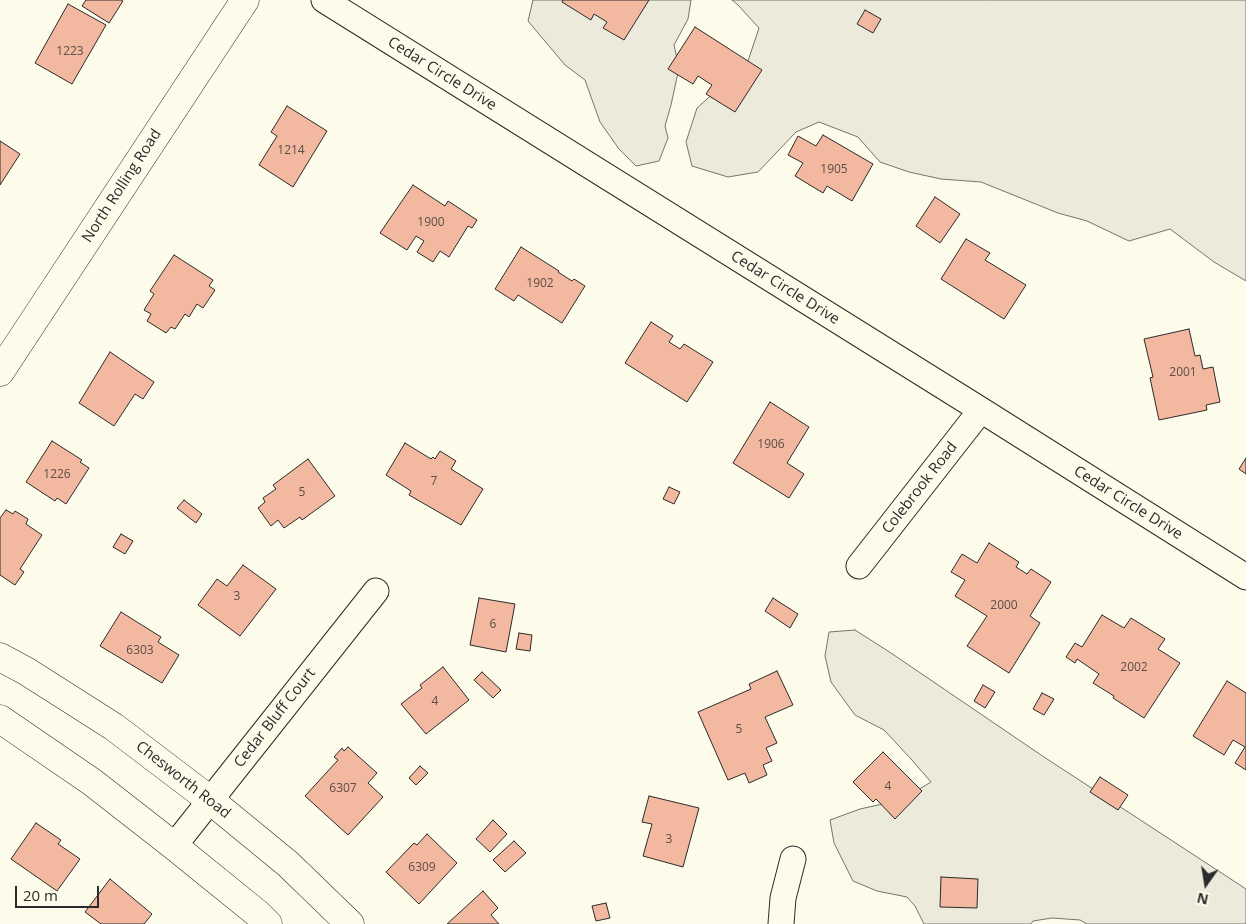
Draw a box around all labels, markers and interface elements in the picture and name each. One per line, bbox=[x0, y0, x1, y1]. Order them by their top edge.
street label: Cedar Circle Drive bbox=[384, 33, 500, 115]
house number: 1223 bbox=[56, 45, 84, 59]
street label: North Rolling Road bbox=[79, 126, 165, 246]
house number: 1214 bbox=[277, 144, 305, 158]
house number: 1905 bbox=[820, 163, 848, 177]
house number: 1900 bbox=[417, 216, 445, 230]
street label: Cedar Circle Drive bbox=[727, 247, 843, 329]
house number: 1902 bbox=[526, 277, 554, 291]
house number: 2001 bbox=[1169, 366, 1197, 380]
house number: 1906 bbox=[757, 438, 785, 452]
street label: Colebrook Road bbox=[879, 438, 961, 538]
street label: Cedar Circle Drive bbox=[1070, 462, 1186, 544]
house number: 1226 bbox=[43, 468, 71, 482]
house number: 7 bbox=[431, 475, 437, 489]
house number: 5 bbox=[299, 486, 305, 500]
house number: 3 bbox=[234, 590, 240, 604]
house number: 2000 bbox=[990, 599, 1018, 613]
house number: 6 bbox=[490, 618, 496, 632]
house number: 6303 bbox=[126, 644, 154, 658]
house number: 2002 bbox=[1120, 661, 1148, 675]
street label: Cedar Bluff Court bbox=[231, 665, 319, 771]
house number: 4 bbox=[432, 695, 438, 709]
house number: 5 bbox=[736, 723, 742, 737]
street label: Chesworth Road bbox=[132, 737, 234, 823]
house number: 4 bbox=[885, 780, 891, 794]
house number: 6307 bbox=[329, 782, 357, 796]
house number: 3 bbox=[666, 833, 672, 847]
north arrow bbox=[1181, 859, 1231, 909]
house number: 6309 bbox=[408, 861, 436, 875]
scale bar bbox=[18, 876, 101, 908]
text: 20 m bbox=[23, 885, 58, 905]
text: N bbox=[1195, 889, 1210, 910]

